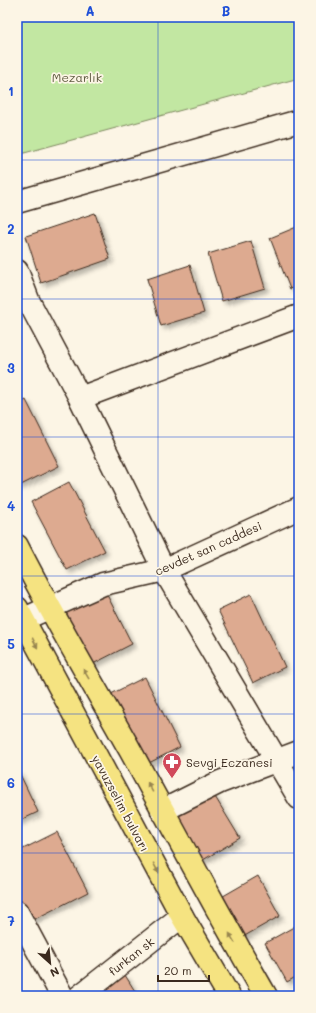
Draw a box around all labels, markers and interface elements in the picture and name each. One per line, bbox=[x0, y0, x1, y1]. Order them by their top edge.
text: A bbox=[85, 2, 95, 19]
text: B bbox=[222, 2, 231, 19]
park label: Mezarlık bbox=[52, 69, 102, 85]
text: 1 bbox=[8, 82, 14, 99]
text: 2 bbox=[7, 220, 15, 237]
text: 3 bbox=[7, 359, 15, 376]
text: 4 bbox=[7, 497, 15, 514]
street label: cevdet san caddesi bbox=[152, 517, 264, 579]
text: 5 bbox=[7, 635, 15, 652]
one-way arrow bbox=[32, 637, 38, 649]
one-way arrow bbox=[83, 668, 90, 680]
pharmacy icon: Sevgi Eczanesi bbox=[161, 751, 183, 779]
street label: yavuzselim bulvarı bbox=[89, 752, 153, 854]
place label: Sevgi Eczanesi bbox=[186, 754, 273, 770]
text: 6 bbox=[7, 774, 15, 791]
one-way arrow bbox=[146, 781, 153, 793]
one-way arrow bbox=[153, 862, 160, 874]
text: 7 bbox=[7, 912, 15, 929]
one-way arrow bbox=[229, 932, 236, 944]
street label: furkan sk bbox=[105, 933, 157, 979]
north arrow bbox=[30, 943, 70, 983]
scale bar bbox=[158, 957, 209, 983]
text: 20 m bbox=[164, 962, 192, 978]
text: N bbox=[48, 964, 62, 981]

